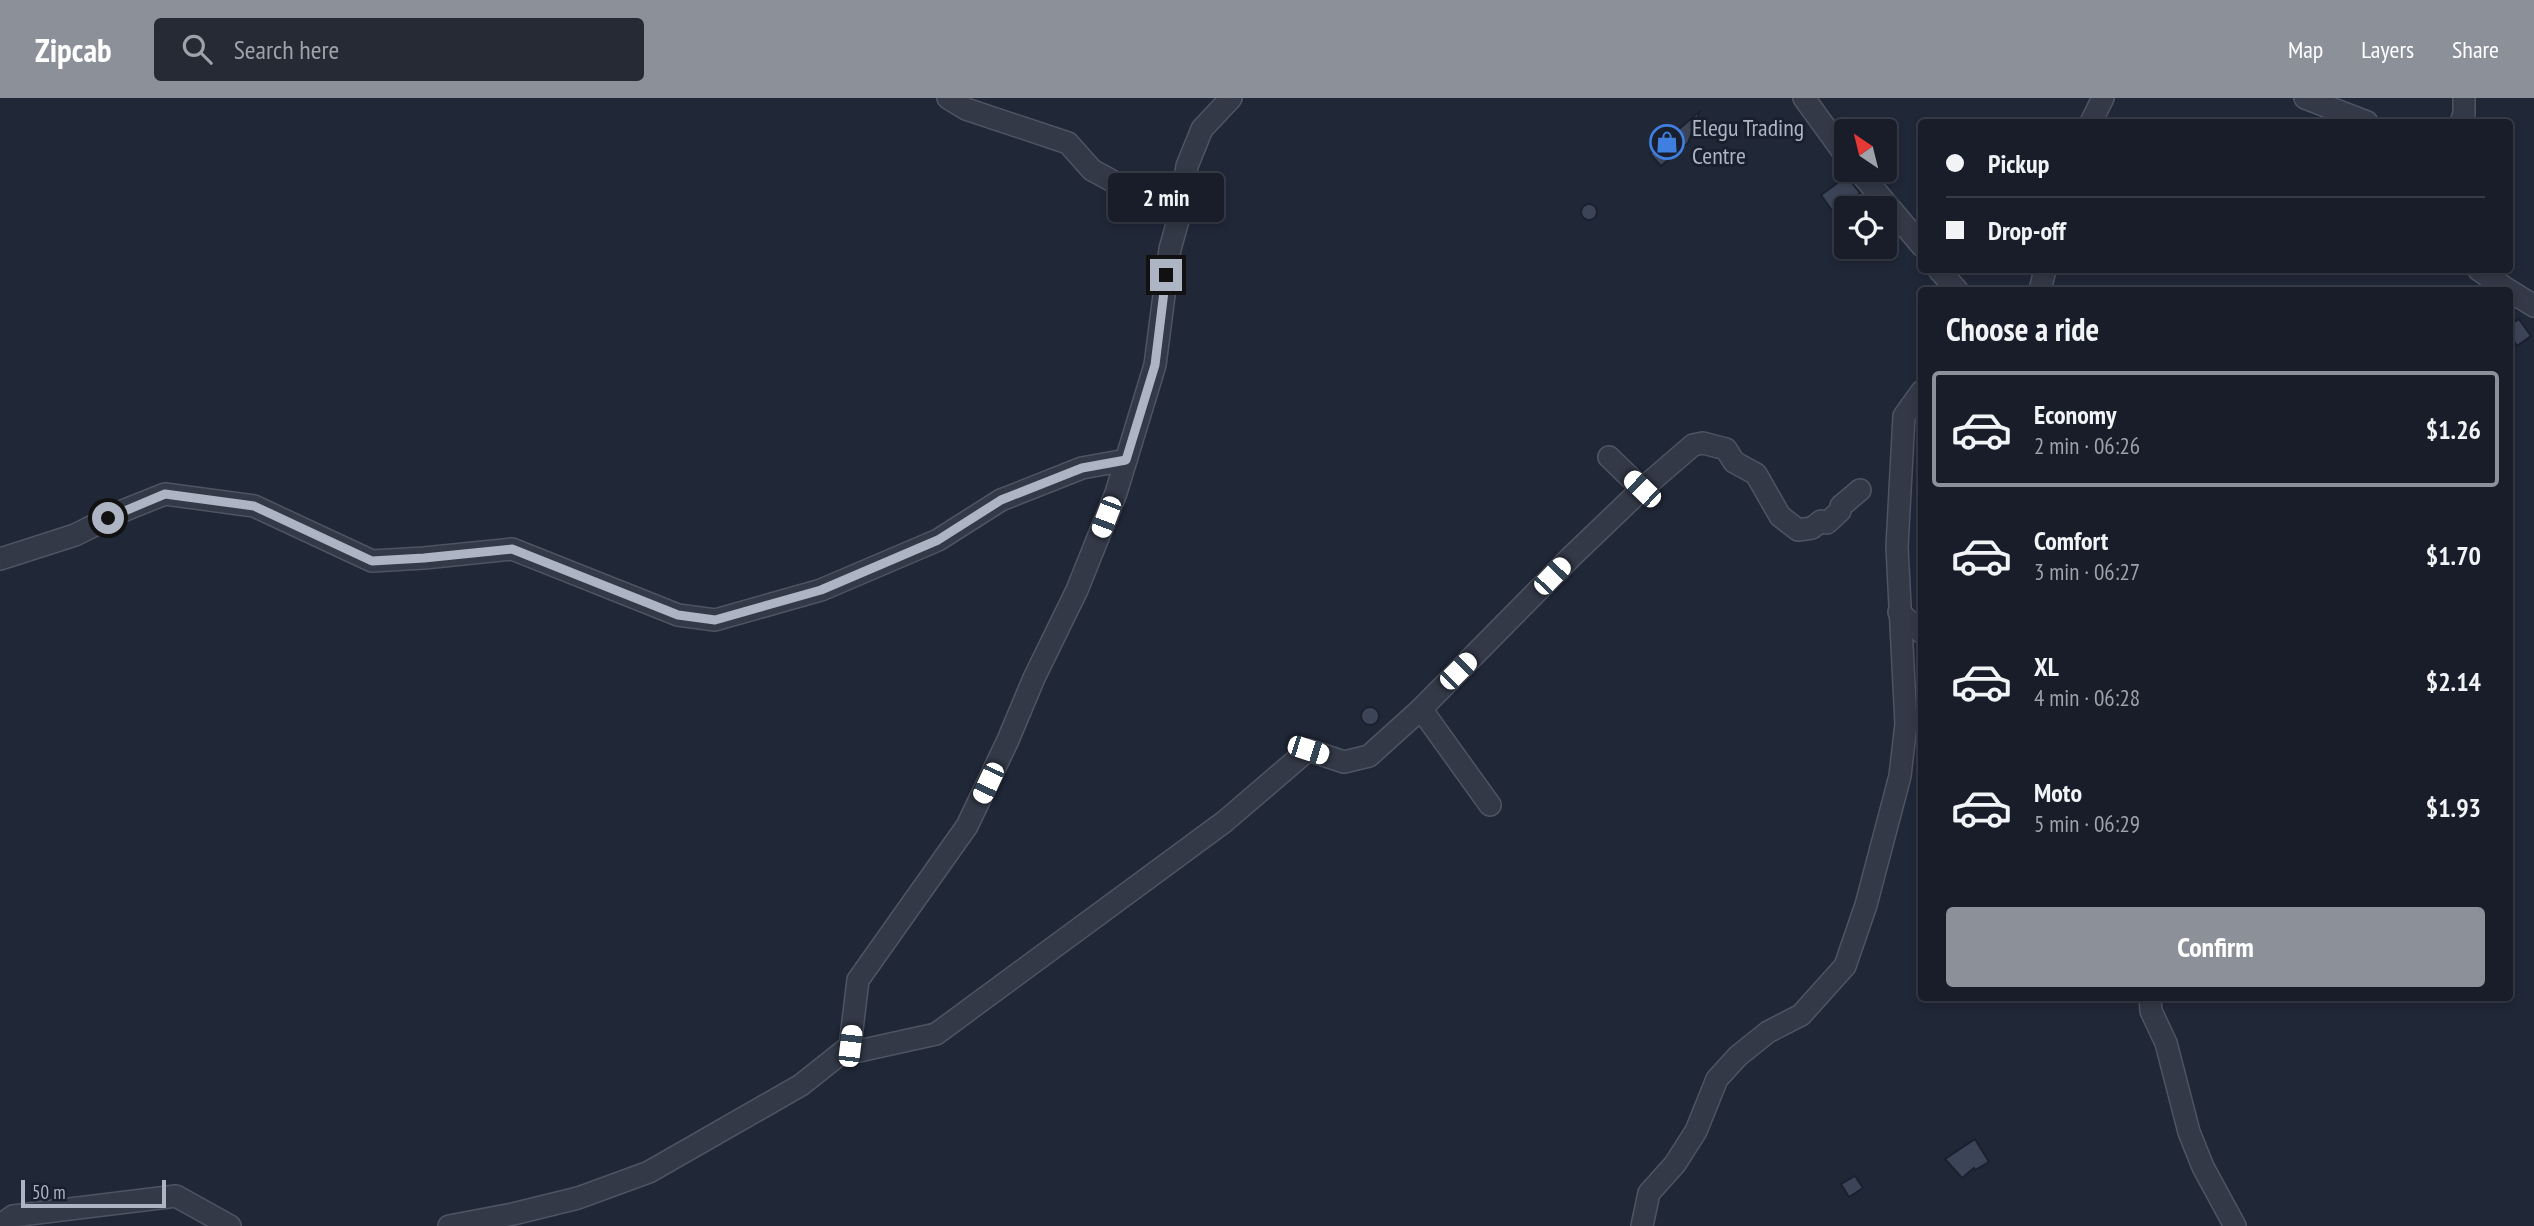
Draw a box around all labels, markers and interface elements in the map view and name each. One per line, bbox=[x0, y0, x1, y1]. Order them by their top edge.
search box bbox=[154, 18, 644, 81]
text: Zipcab bbox=[35, 28, 112, 71]
icon: search bbox=[178, 30, 216, 68]
text: Search here bbox=[234, 33, 339, 66]
text: Map bbox=[2288, 34, 2323, 65]
text: Layers bbox=[2361, 34, 2414, 65]
text: Share bbox=[2452, 34, 2499, 65]
place label: Elegu Trading Centre bbox=[1692, 112, 1804, 171]
north arrow bbox=[1834, 119, 1897, 182]
map controls bbox=[1834, 119, 1897, 259]
shop icon: Elegu Trading Centre bbox=[1648, 123, 1686, 161]
text: Pickup bbox=[1988, 147, 2049, 180]
callout: 2 min bbox=[1108, 174, 1224, 222]
text: 2 min bbox=[1143, 183, 1189, 212]
button: locate bbox=[1834, 196, 1897, 259]
text: Drop-off bbox=[1988, 214, 2066, 247]
route end bbox=[1150, 259, 1182, 291]
text: Choose a ride bbox=[1946, 308, 2099, 350]
icon: car bbox=[1950, 398, 2013, 461]
text: Economy bbox=[2034, 398, 2116, 431]
text: $1.26 bbox=[2426, 413, 2481, 446]
text: 2 min · 06:26 bbox=[2034, 431, 2140, 460]
car bbox=[1620, 467, 1665, 511]
car bbox=[1089, 494, 1124, 540]
route start bbox=[92, 502, 124, 534]
icon: car bbox=[1950, 524, 2013, 587]
text: Comfort bbox=[2034, 524, 2108, 557]
text: $1.70 bbox=[2426, 539, 2481, 572]
car bbox=[1530, 554, 1575, 598]
text: 3 min · 06:27 bbox=[2034, 557, 2140, 586]
car bbox=[1436, 649, 1481, 693]
icon: car bbox=[1950, 650, 2013, 713]
text: XL bbox=[2034, 650, 2059, 683]
text: $2.14 bbox=[2426, 665, 2481, 698]
text: 4 min · 06:28 bbox=[2034, 683, 2140, 712]
car bbox=[1285, 734, 1332, 766]
car bbox=[970, 760, 1007, 806]
icon: car bbox=[1950, 776, 2013, 839]
text: Moto bbox=[2034, 776, 2082, 809]
text: $1.93 bbox=[2426, 791, 2481, 824]
text: 5 min · 06:29 bbox=[2034, 809, 2140, 838]
button: Confirm bbox=[1946, 907, 2485, 987]
car bbox=[838, 1024, 863, 1068]
scale bar bbox=[21, 1177, 166, 1209]
text: 50 m bbox=[32, 1180, 66, 1204]

